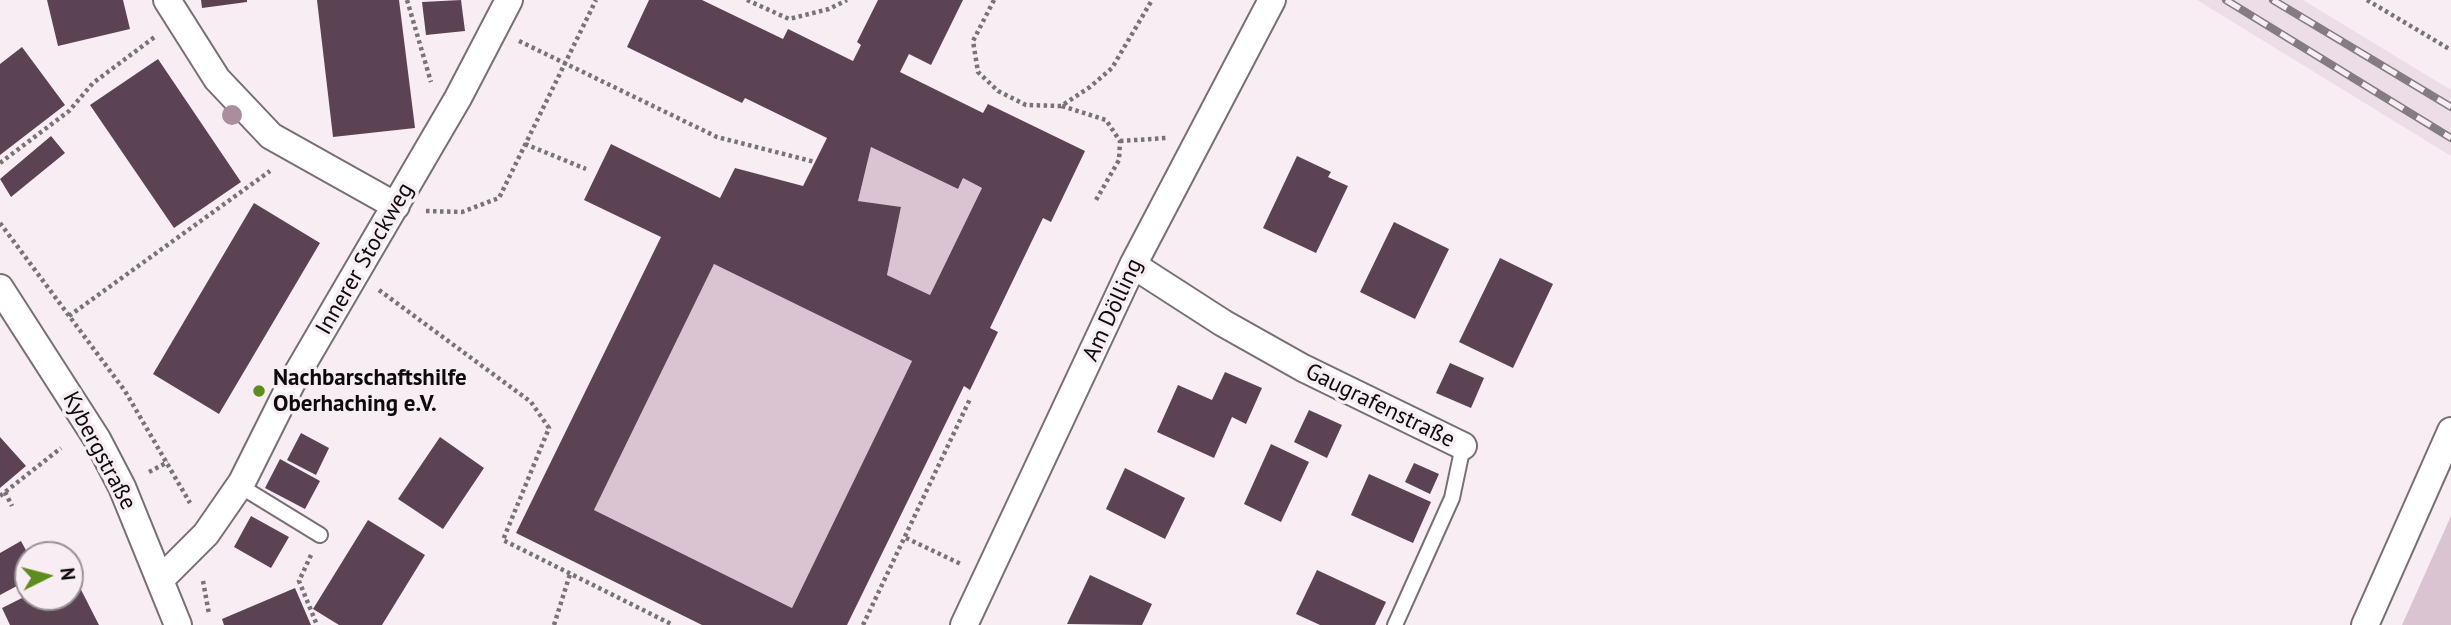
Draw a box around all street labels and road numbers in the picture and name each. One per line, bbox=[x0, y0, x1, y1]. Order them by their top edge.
street label: Innerer Stockweg bbox=[310, 178, 420, 340]
street label: Am Dölling bbox=[1077, 254, 1149, 366]
street label: Gaugrafenstraße bbox=[1301, 358, 1459, 454]
street label: Kybergstraße bbox=[56, 387, 142, 515]

